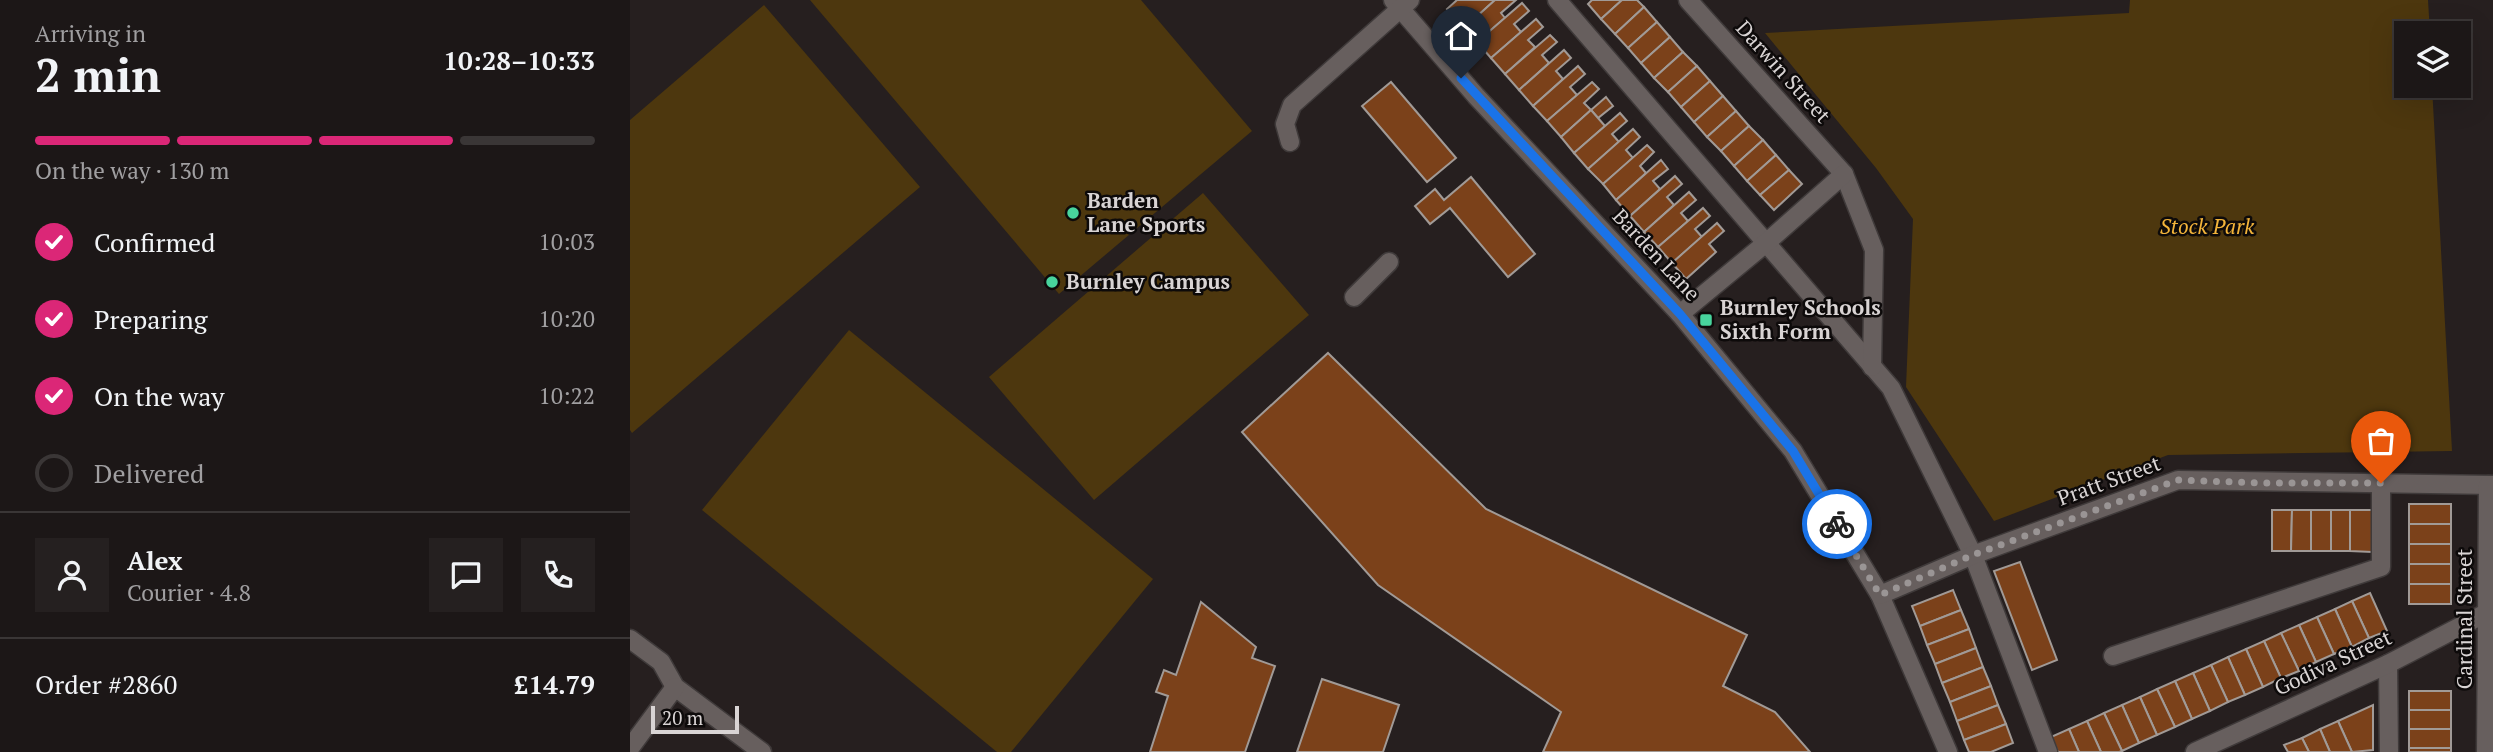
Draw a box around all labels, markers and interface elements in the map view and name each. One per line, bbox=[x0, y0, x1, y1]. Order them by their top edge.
pin bbox=[1431, 6, 1491, 78]
street label: Darwin Street bbox=[1730, 14, 1837, 129]
icon: home bbox=[1442, 17, 1480, 55]
text: Arriving in bbox=[35, 18, 146, 49]
map controls bbox=[2394, 21, 2471, 98]
button: layers bbox=[2394, 21, 2471, 98]
text: 10:28–10:33 bbox=[443, 43, 595, 77]
text: 2 min bbox=[35, 44, 161, 105]
text: On the way · 130 m bbox=[35, 155, 229, 186]
place label: Barden Lane Sports bbox=[1087, 186, 1205, 238]
street label: Barden Lane bbox=[1607, 202, 1707, 306]
marker: Barden Lane Sports bbox=[1065, 205, 1081, 221]
park label: Stock Park bbox=[2160, 212, 2255, 240]
icon: check bbox=[35, 223, 73, 261]
text: Confirmed bbox=[94, 225, 215, 259]
text: 10:03 bbox=[538, 226, 595, 257]
place label: Burnley Campus bbox=[1066, 267, 1230, 295]
marker: Burnley Campus bbox=[1044, 274, 1060, 290]
place label: Burnley Schools Sixth Form bbox=[1720, 293, 1881, 345]
icon: check bbox=[35, 300, 73, 338]
text: Preparing bbox=[94, 302, 207, 336]
text: 10:20 bbox=[538, 303, 595, 334]
marker: Burnley Schools Sixth Form bbox=[1698, 312, 1714, 328]
icon: check bbox=[35, 377, 73, 415]
text: On the way bbox=[94, 379, 225, 413]
text: 10:22 bbox=[538, 380, 595, 411]
pin bbox=[2351, 411, 2411, 483]
icon: bag bbox=[2362, 422, 2400, 460]
street label: Pratt Street bbox=[2053, 448, 2164, 512]
text: Delivered bbox=[94, 456, 204, 490]
courier bbox=[1802, 489, 1872, 559]
icon: bike bbox=[1818, 505, 1856, 543]
button: person bbox=[35, 538, 109, 612]
button: chat bbox=[429, 538, 503, 612]
button: phone bbox=[521, 538, 595, 612]
text: Alex bbox=[127, 543, 183, 577]
street label: Cardinal Street bbox=[2450, 548, 2478, 689]
text: Courier · 4.8 bbox=[127, 577, 251, 608]
street label: Godiva Street bbox=[2269, 623, 2396, 701]
text: Order #2860 bbox=[35, 667, 177, 701]
text: £14.79 bbox=[514, 667, 595, 701]
scale bar bbox=[651, 703, 738, 735]
text: 20 m bbox=[662, 705, 703, 730]

